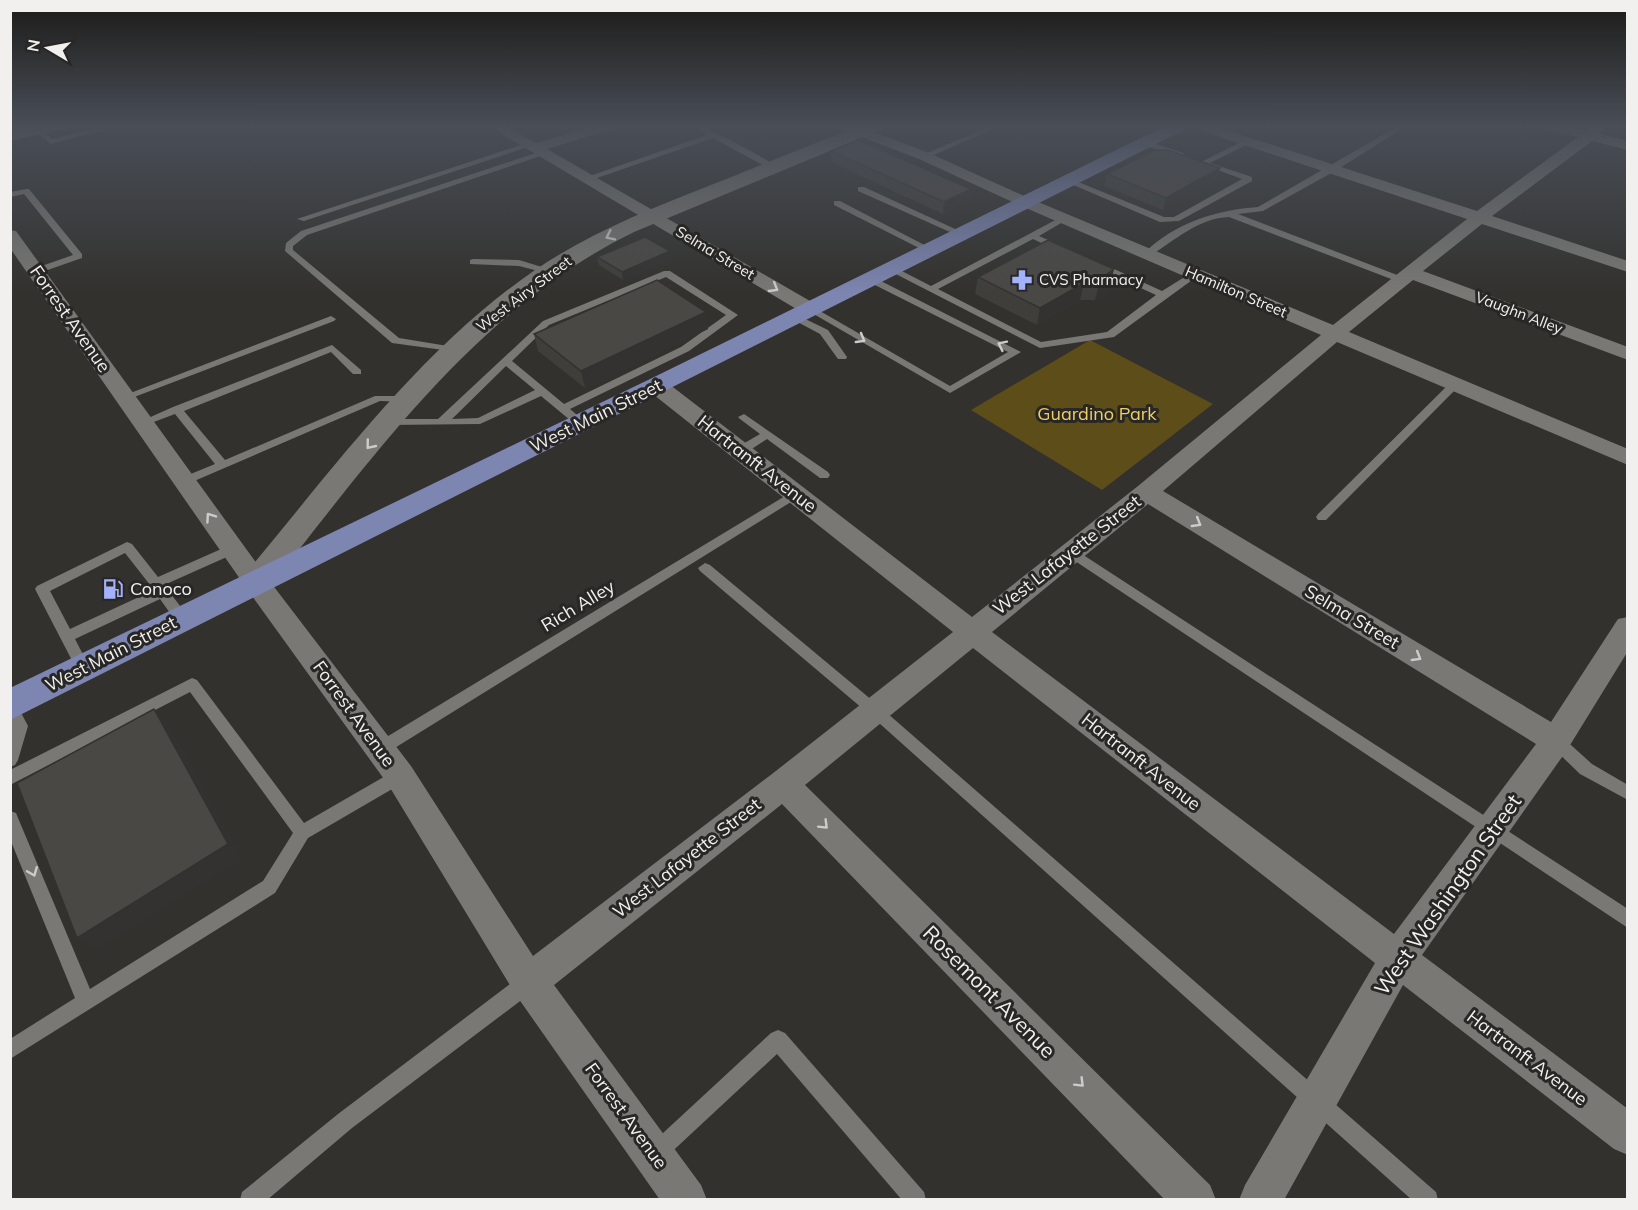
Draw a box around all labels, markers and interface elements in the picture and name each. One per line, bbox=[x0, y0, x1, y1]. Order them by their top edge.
north arrow bbox=[18, 18, 78, 78]
text: N bbox=[22, 38, 44, 53]
street label: Selma Street bbox=[672, 222, 758, 284]
one-way arrow bbox=[605, 228, 616, 240]
street label: West Airy Street bbox=[472, 252, 575, 336]
street label: Forrest Avenue bbox=[25, 261, 116, 377]
street label: Hamilton Street bbox=[1182, 262, 1290, 322]
pharmacy icon: CVS Pharmacy bbox=[1010, 268, 1034, 292]
place label: CVS Pharmacy bbox=[1039, 270, 1143, 289]
one-way arrow bbox=[768, 281, 778, 292]
street label: Vaughn Alley bbox=[1473, 287, 1566, 338]
one-way arrow bbox=[855, 331, 865, 343]
one-way arrow bbox=[998, 341, 1009, 352]
street label: West Main Street bbox=[526, 374, 666, 457]
park label: Guardino Park bbox=[1037, 402, 1157, 425]
street label: Hartranft Avenue bbox=[693, 410, 822, 517]
one-way arrow bbox=[366, 438, 377, 449]
street label: West Lafayette Street bbox=[988, 490, 1145, 620]
one-way arrow bbox=[206, 512, 217, 523]
one-way arrow bbox=[1191, 515, 1201, 527]
street label: Rich Alley bbox=[537, 574, 619, 637]
fuel station icon: Conoco bbox=[101, 577, 125, 601]
place label: Conoco bbox=[130, 577, 192, 600]
street label: Selma Street bbox=[1301, 579, 1404, 654]
street label: West Main Street bbox=[41, 611, 180, 697]
one-way arrow bbox=[1411, 650, 1421, 662]
street label: Forrest Avenue bbox=[308, 656, 401, 771]
street label: Hartranft Avenue bbox=[1077, 708, 1206, 815]
street label: West Washington Street bbox=[1368, 789, 1526, 1000]
street label: West Lafayette Street bbox=[608, 793, 765, 923]
one-way arrow bbox=[817, 818, 828, 829]
one-way arrow bbox=[26, 866, 38, 877]
street label: Rosemont Avenue bbox=[918, 920, 1061, 1063]
street label: Hartranft Avenue bbox=[1462, 1005, 1592, 1110]
street label: Forrest Avenue bbox=[580, 1058, 673, 1173]
one-way arrow bbox=[1073, 1076, 1083, 1087]

